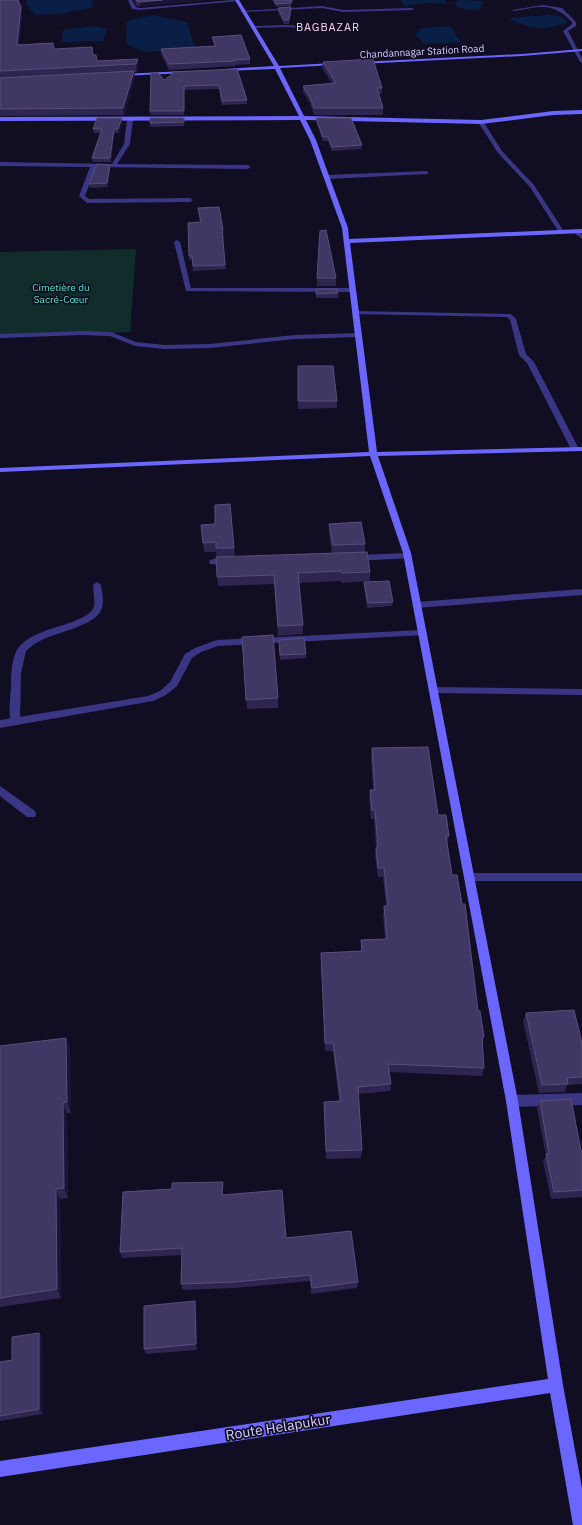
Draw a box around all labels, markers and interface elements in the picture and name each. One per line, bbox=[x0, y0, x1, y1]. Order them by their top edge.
district label: BAGBAZAR bbox=[296, 20, 360, 34]
street label: Chandannagar Station Road bbox=[359, 42, 485, 61]
park label: Cimetière du Sacré-Cœur bbox=[32, 281, 90, 306]
street label: Route Helapukur bbox=[224, 1410, 332, 1444]

